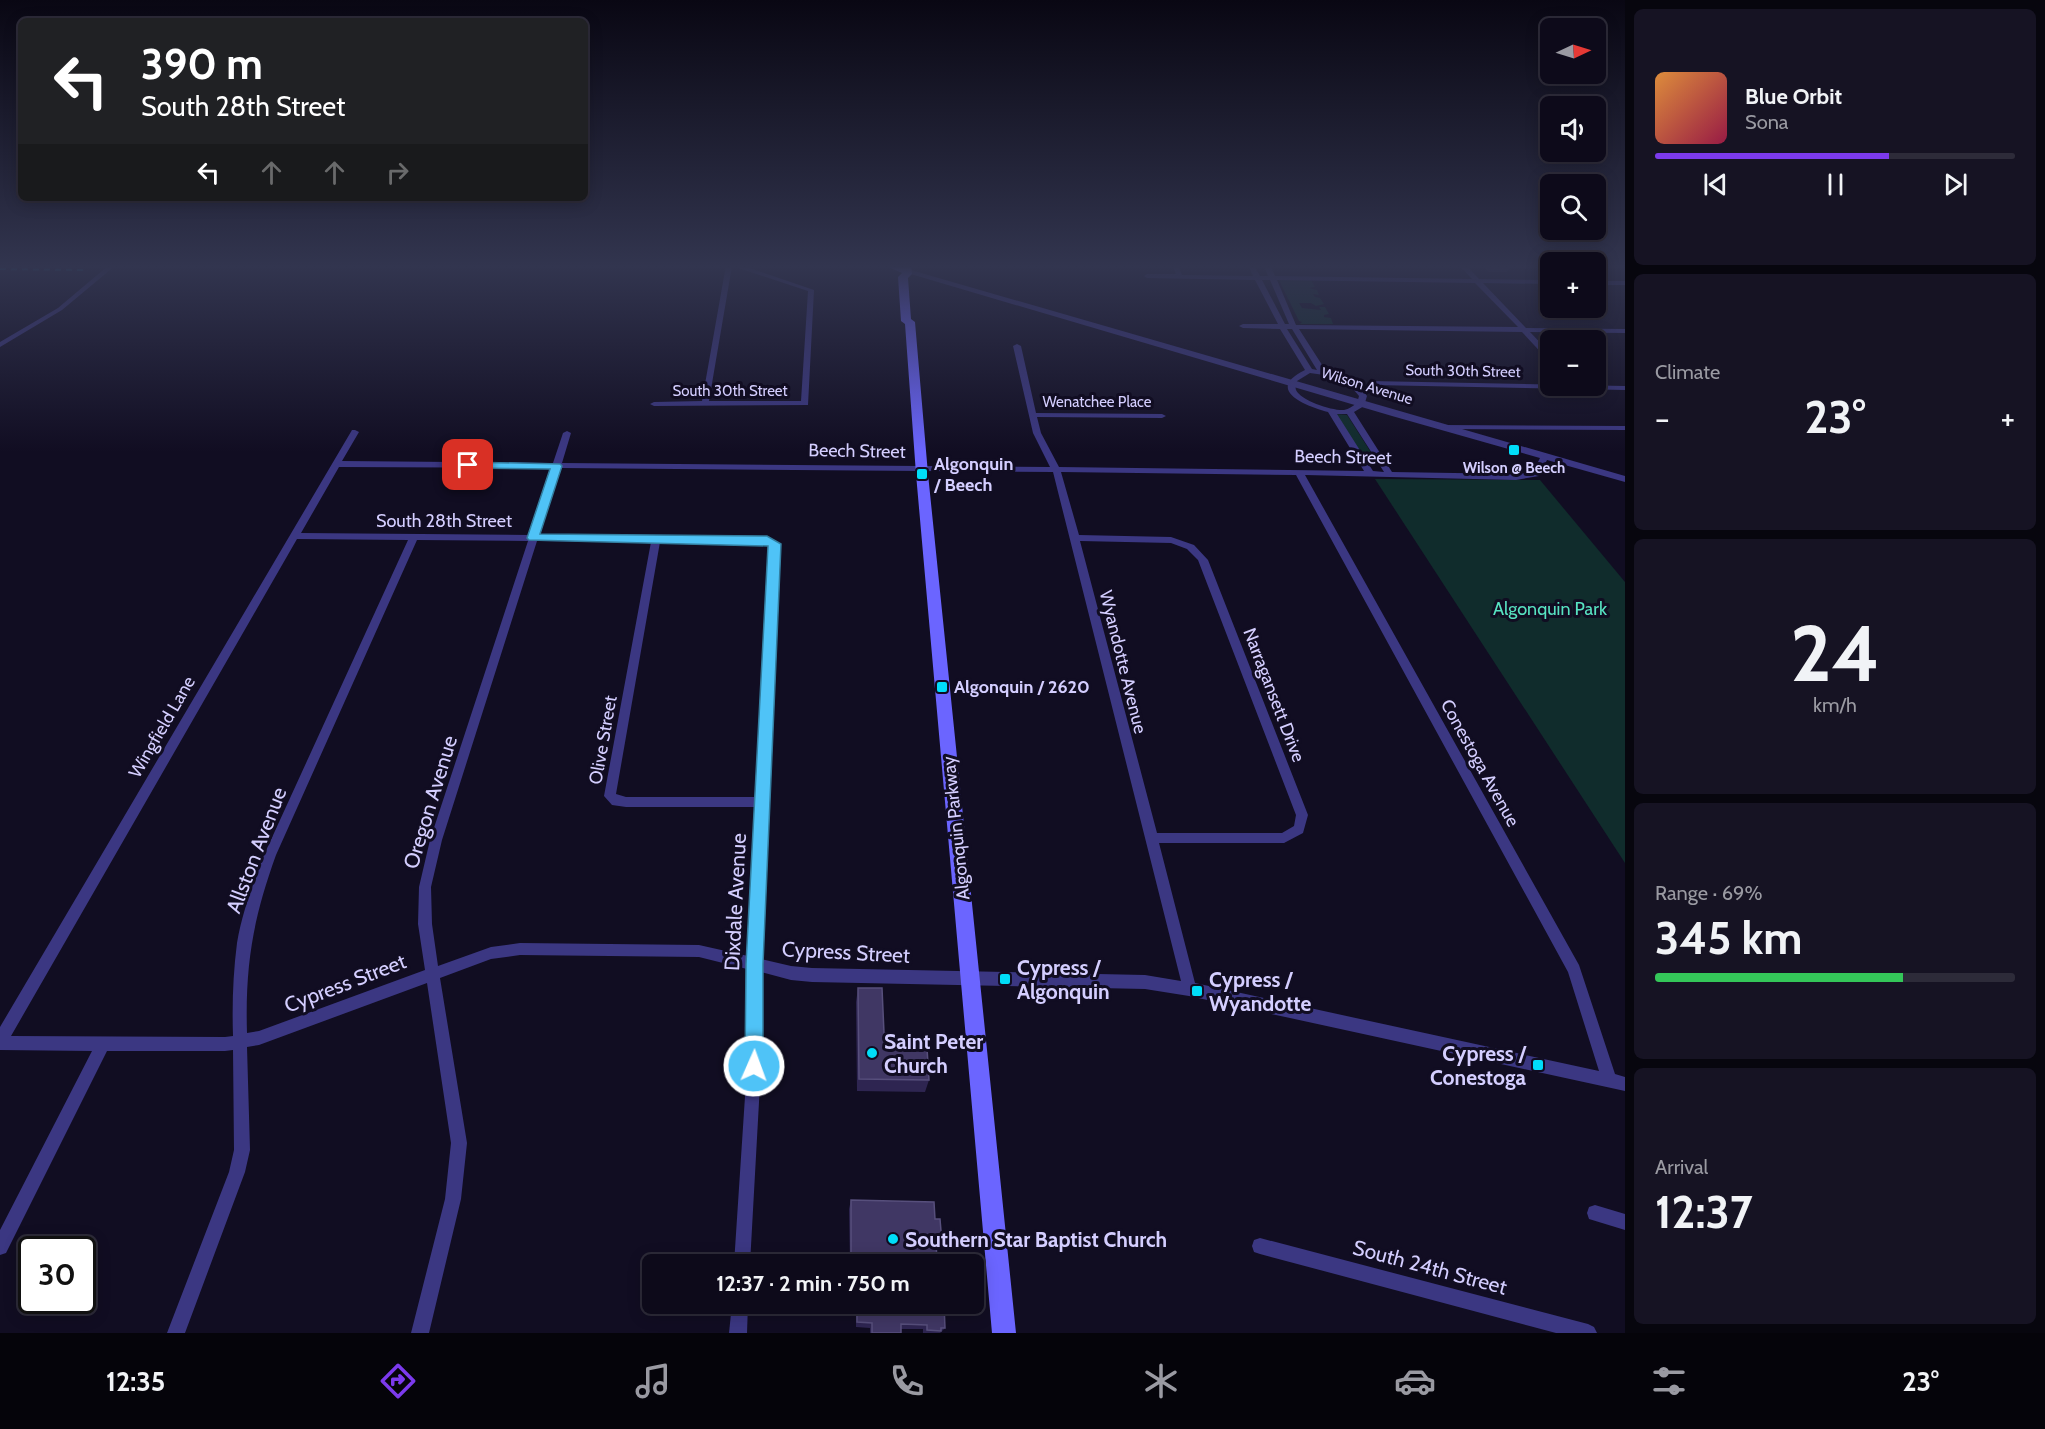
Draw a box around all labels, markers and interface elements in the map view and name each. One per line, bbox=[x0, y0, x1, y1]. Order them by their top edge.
north arrow bbox=[1540, 18, 1606, 84]
map controls bbox=[1540, 18, 1606, 396]
text: 390 m bbox=[141, 38, 263, 90]
icon: left bbox=[42, 42, 120, 120]
text: Blue Orbit bbox=[1745, 83, 1842, 110]
text: South 28th Street bbox=[141, 90, 345, 123]
button: sound bbox=[1540, 96, 1606, 162]
text: Sona bbox=[1745, 110, 1788, 134]
icon: left bbox=[192, 156, 225, 189]
icon: ahead bbox=[255, 156, 288, 189]
icon: ahead bbox=[318, 156, 351, 189]
icon: right bbox=[381, 156, 414, 189]
icon: previous bbox=[1699, 168, 1732, 201]
icon: pause bbox=[1819, 168, 1852, 201]
icon: next bbox=[1939, 168, 1972, 201]
button: search bbox=[1540, 174, 1606, 240]
button: + bbox=[1540, 252, 1606, 318]
button: − bbox=[1540, 330, 1606, 396]
text: Climate bbox=[1655, 360, 1720, 384]
street label: South 30th Street bbox=[1405, 361, 1521, 381]
street label: Wilson Avenue bbox=[1319, 364, 1415, 409]
street label: South 30th Street bbox=[672, 382, 788, 400]
text: 23° bbox=[1804, 390, 1866, 444]
street label: Wenatchee Place bbox=[1042, 393, 1152, 411]
text: − bbox=[1655, 398, 1670, 438]
text: + bbox=[2000, 398, 2015, 438]
pin bbox=[442, 439, 493, 490]
street label: Beech Street bbox=[808, 439, 906, 463]
marker: Wilson @ Beech bbox=[1507, 443, 1521, 457]
street label: Beech Street bbox=[1294, 445, 1392, 469]
icon: arrive bbox=[451, 448, 484, 481]
place label: Algonquin / Beech bbox=[933, 453, 1013, 496]
place label: Wilson @ Beech bbox=[1463, 459, 1565, 477]
marker: Algonquin / Beech bbox=[915, 467, 929, 481]
street label: South 28th Street bbox=[376, 510, 512, 532]
street label: Wyandotte Avenue bbox=[1095, 588, 1151, 736]
park label: Algonquin Park bbox=[1493, 598, 1608, 620]
text: 24 bbox=[1790, 606, 1880, 701]
street label: Narragansett Drive bbox=[1238, 625, 1310, 765]
street label: Wingfield Lane bbox=[124, 672, 200, 782]
place label: Algonquin / 2620 bbox=[954, 676, 1090, 698]
marker: Algonquin / 2620 bbox=[935, 680, 949, 694]
text: km/h bbox=[1813, 693, 1857, 717]
street label: Olive Street bbox=[584, 694, 622, 786]
street label: Conestoga Avenue bbox=[1436, 696, 1524, 830]
street label: Oregon Avenue bbox=[398, 732, 462, 872]
street label: Algonquin Parkway bbox=[938, 755, 974, 901]
street label: Allston Avenue bbox=[220, 783, 292, 917]
street label: Dixdale Avenue bbox=[719, 832, 751, 971]
text: Range · 69% bbox=[1655, 881, 1762, 905]
text: 345 km bbox=[1655, 911, 1802, 965]
street label: Cypress Street bbox=[781, 936, 911, 968]
street label: Cypress Street bbox=[281, 948, 409, 1018]
place label: Cypress / Algonquin bbox=[1017, 955, 1110, 1004]
place label: Cypress / Wyandotte bbox=[1209, 967, 1312, 1016]
marker: Cypress / Algonquin bbox=[998, 972, 1012, 986]
marker: Cypress / Wyandotte bbox=[1190, 984, 1204, 998]
place label: Saint Peter Church bbox=[884, 1029, 983, 1078]
position arrow bbox=[722, 1034, 786, 1098]
place label: Cypress / Conestoga bbox=[1430, 1041, 1527, 1090]
marker: Saint Peter Church bbox=[865, 1046, 879, 1060]
marker: Cypress / Conestoga bbox=[1531, 1058, 1545, 1072]
text: Arrival bbox=[1655, 1155, 1708, 1179]
text: 12:37 bbox=[1655, 1185, 1753, 1239]
place label: Southern Star Baptist Church bbox=[905, 1227, 1167, 1252]
marker: Southern Star Baptist Church bbox=[886, 1232, 900, 1246]
street label: South 24th Street bbox=[1350, 1234, 1510, 1300]
speed limit sign: 30 bbox=[18, 1236, 96, 1314]
text: 12:37 · 2 min · 750 m bbox=[716, 1270, 910, 1297]
icon: directions bbox=[377, 1360, 419, 1402]
icon: music bbox=[632, 1360, 674, 1402]
icon: phone bbox=[886, 1360, 928, 1402]
icon: climate bbox=[1140, 1360, 1182, 1402]
icon: car bbox=[1394, 1360, 1436, 1402]
icon: filters bbox=[1648, 1360, 1690, 1402]
text: 12:35 bbox=[106, 1365, 165, 1398]
text: 23° bbox=[1902, 1365, 1939, 1398]

